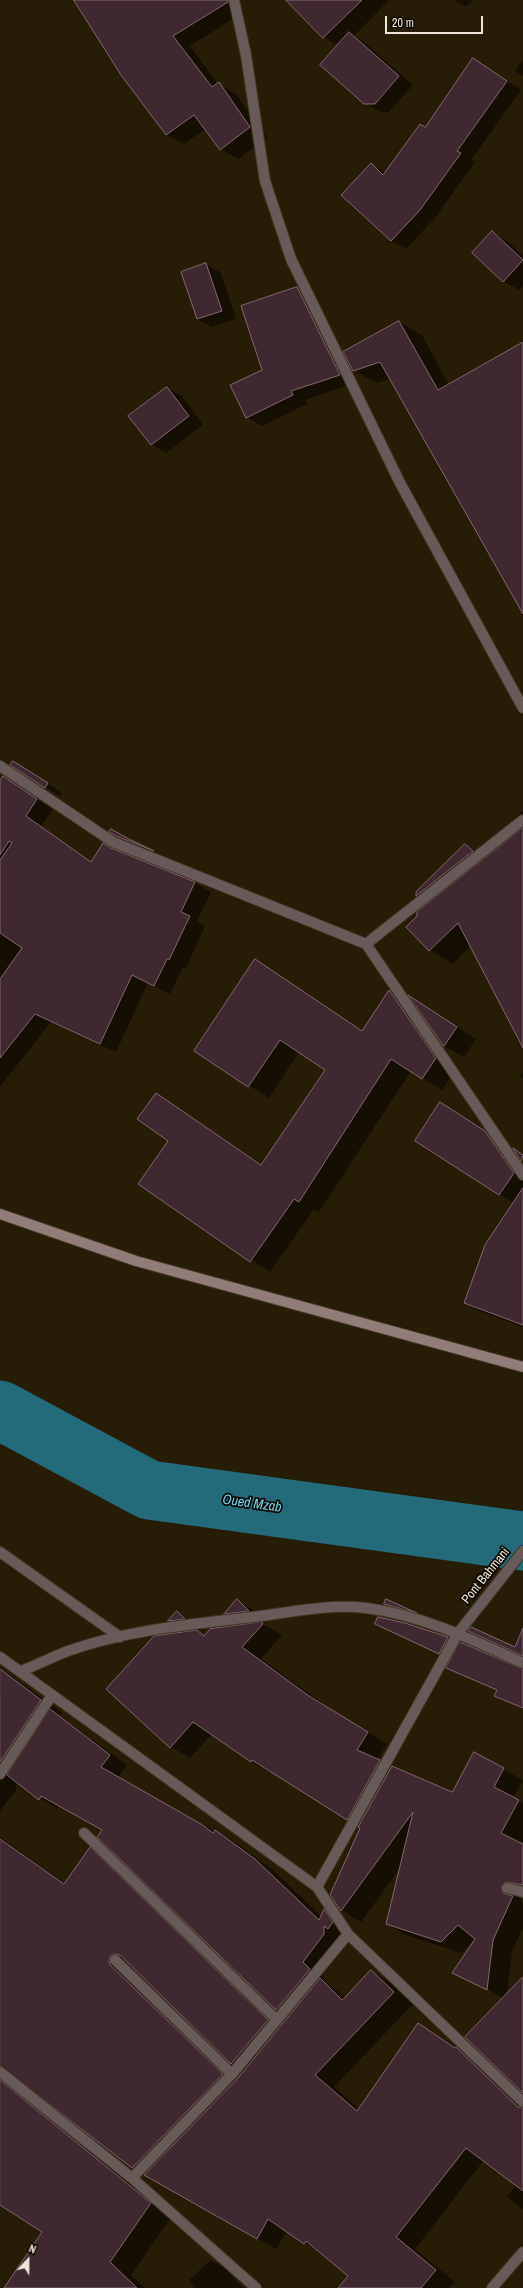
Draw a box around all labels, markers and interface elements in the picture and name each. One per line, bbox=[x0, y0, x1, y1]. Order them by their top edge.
scale bar bbox=[387, 8, 485, 34]
text: 20 m bbox=[392, 15, 414, 31]
water label: Oued Mzab bbox=[221, 1492, 283, 1516]
street label: Pont Bahmani bbox=[459, 1545, 513, 1607]
north arrow bbox=[8, 2240, 48, 2280]
text: N bbox=[27, 2241, 38, 2257]

